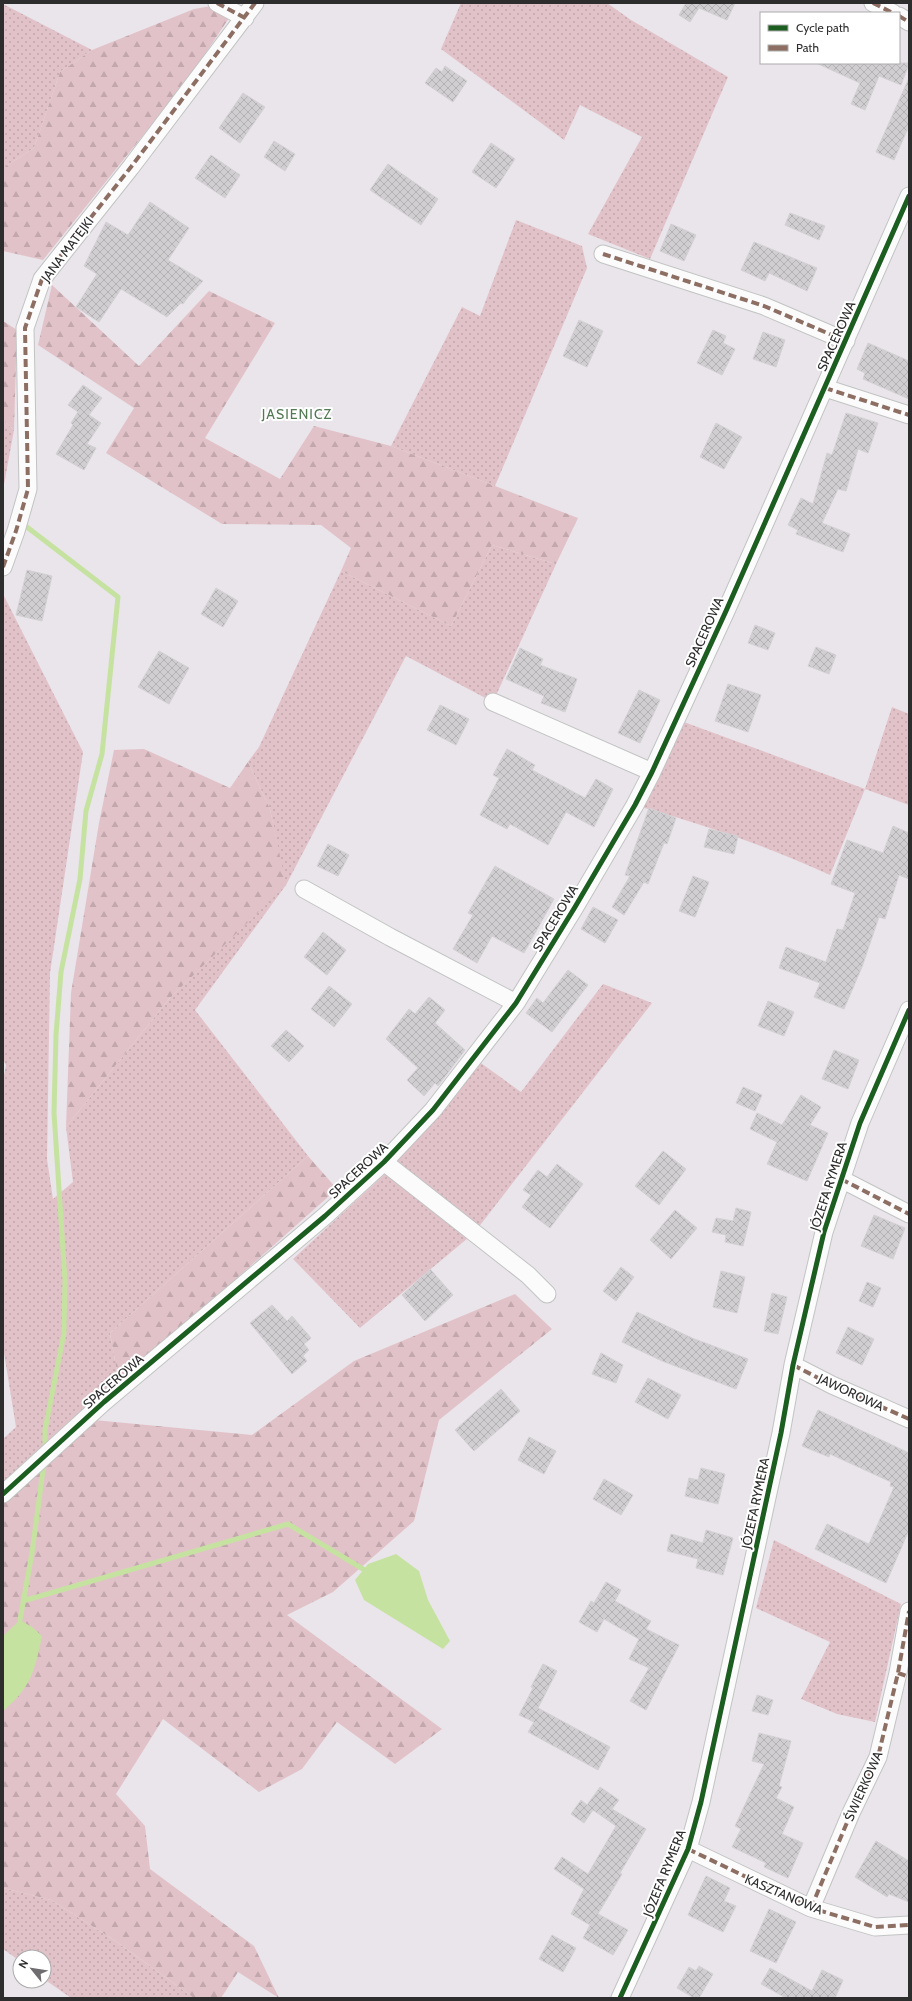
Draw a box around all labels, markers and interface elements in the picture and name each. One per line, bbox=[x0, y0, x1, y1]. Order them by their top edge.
legend bbox=[760, 12, 900, 64]
text: Cycle path bbox=[796, 20, 849, 35]
text: Path bbox=[796, 40, 819, 55]
street label: JANA MATEJKI bbox=[37, 213, 97, 286]
street label: SPACEROWA bbox=[813, 298, 859, 374]
district label: JASIENICZ bbox=[261, 405, 332, 423]
street label: SPACEROWA bbox=[681, 594, 727, 670]
street label: SPACEROWA bbox=[529, 882, 581, 954]
street label: SPACEROWA bbox=[325, 1139, 391, 1201]
street label: JÓZEFA RYMERA bbox=[806, 1139, 850, 1234]
street label: SPACEROWA bbox=[79, 1350, 147, 1412]
street label: JAWOROWA bbox=[815, 1369, 886, 1414]
street label: JÓZEFA RYMERA bbox=[737, 1456, 772, 1551]
street label: ŚWIERKOWA bbox=[840, 1748, 886, 1824]
street label: JÓZEFA RYMERA bbox=[639, 1827, 689, 1920]
street label: KASZTANOWA bbox=[743, 1870, 825, 1918]
north arrow bbox=[12, 1949, 52, 1989]
text: N bbox=[15, 1957, 31, 1971]

